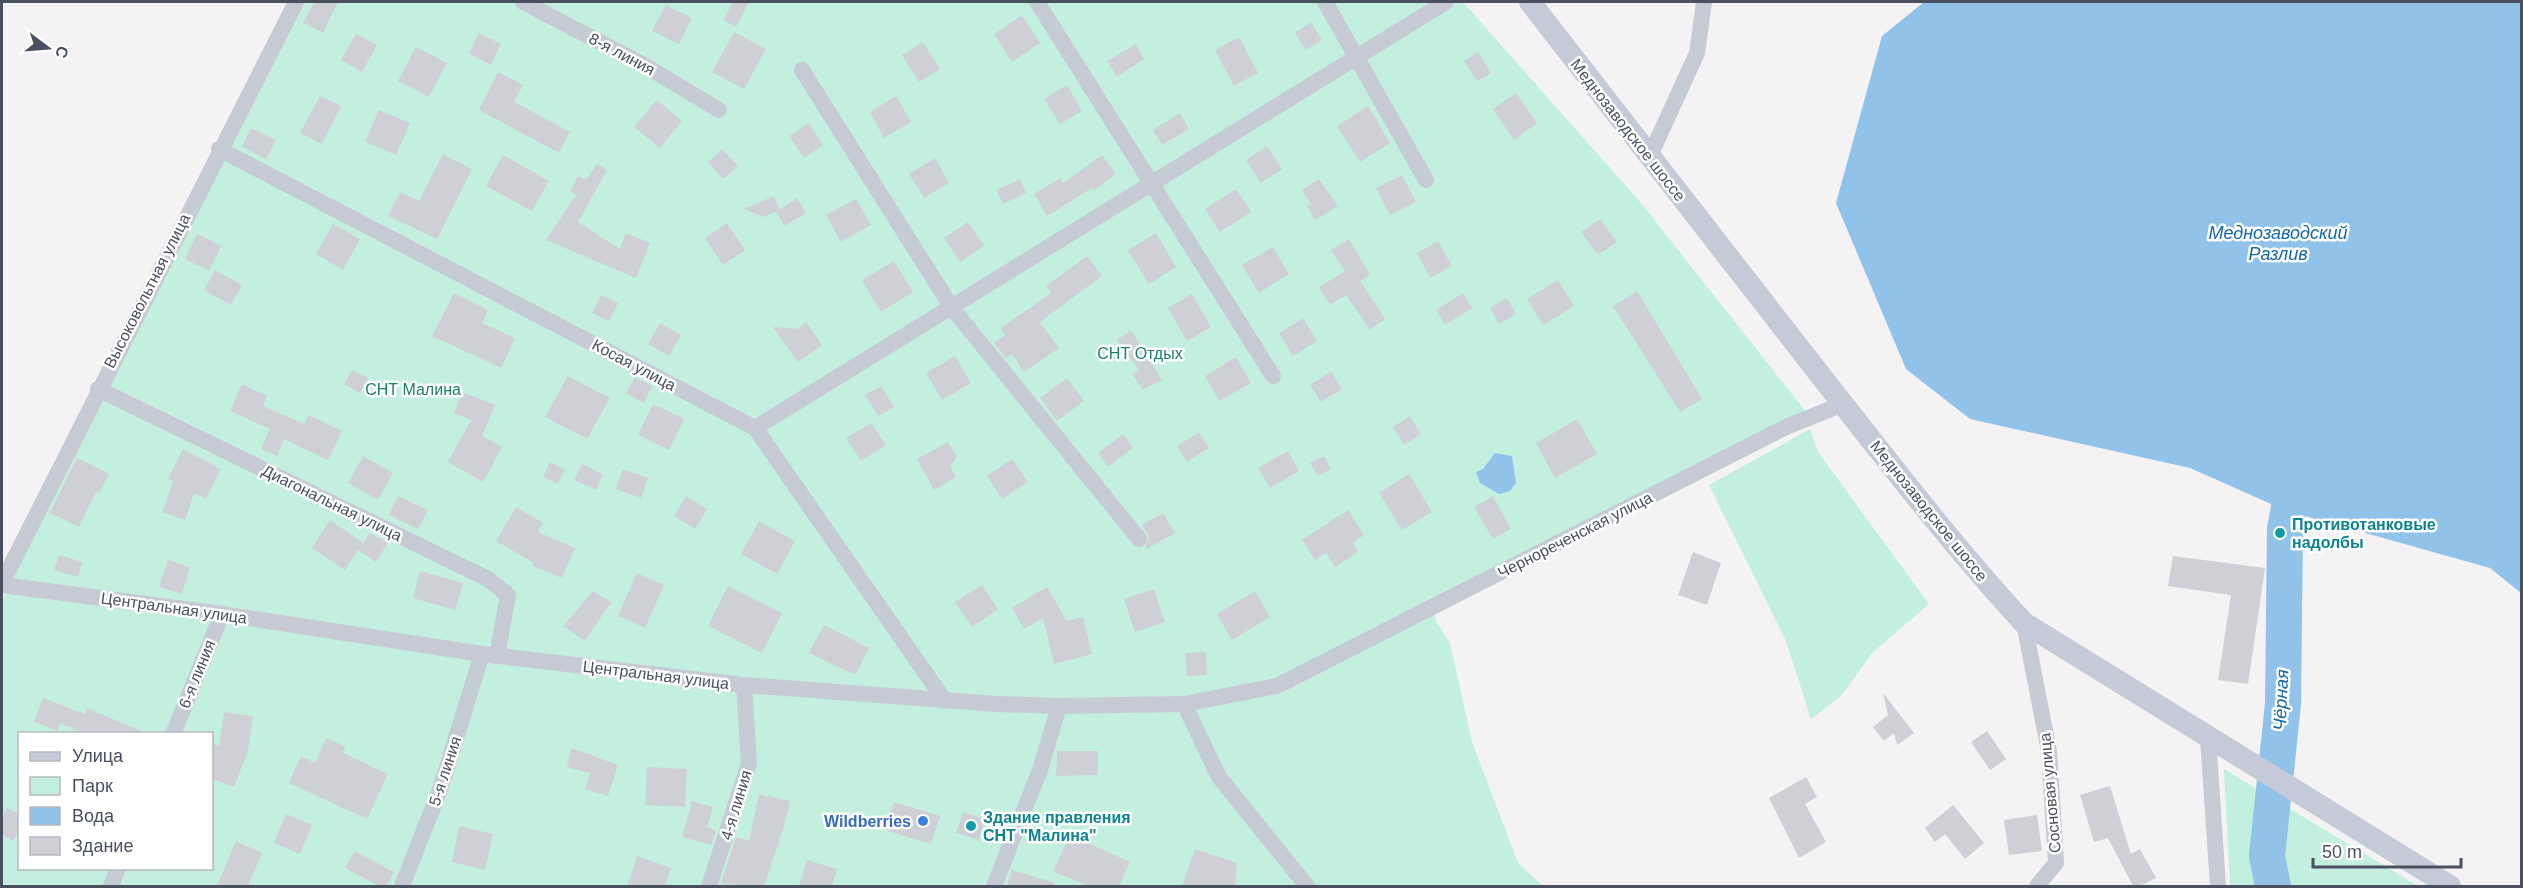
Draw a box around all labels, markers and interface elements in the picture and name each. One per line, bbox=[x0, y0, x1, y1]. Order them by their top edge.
north arrow bbox=[18, 18, 78, 78]
street label: 8-я линия bbox=[586, 30, 658, 78]
text: С bbox=[52, 44, 72, 60]
street label: Меднозаводское шоссе bbox=[1567, 56, 1689, 204]
street label: Высоковольтная улица bbox=[101, 211, 193, 371]
water label: Меднозаводский Разлив bbox=[2208, 223, 2348, 264]
street label: Косая улица bbox=[589, 336, 679, 394]
park label: СНТ Отдых bbox=[1097, 345, 1183, 362]
park label: СНТ Малина bbox=[365, 381, 461, 398]
street label: Меднозаводское шоссе bbox=[1867, 437, 1991, 585]
street label: Диагональная улица bbox=[259, 462, 405, 544]
street label: Чернореченская улица bbox=[1495, 489, 1655, 581]
place label: Противотанковые надолбы bbox=[2292, 516, 2436, 551]
marker: Противотанковые надолбы bbox=[2273, 526, 2287, 540]
street label: Центральная улица bbox=[100, 589, 248, 627]
street label: 6-я линия bbox=[176, 637, 218, 711]
street label: Центральная улица bbox=[582, 658, 730, 692]
water label: Чёрная bbox=[2269, 668, 2293, 731]
legend bbox=[18, 732, 213, 870]
street label: Сосновая улица bbox=[2036, 732, 2064, 854]
street label: 5-я линия bbox=[426, 734, 464, 808]
text: Улица bbox=[72, 746, 124, 766]
street label: 4-я линия bbox=[717, 768, 755, 842]
text: Парк bbox=[72, 776, 113, 796]
text: Вода bbox=[72, 806, 115, 826]
place label: Здание правления СНТ "Малина" bbox=[983, 809, 1131, 844]
place label: Wildberries bbox=[824, 813, 911, 830]
marker: Wildberries bbox=[916, 814, 930, 828]
marker: Здание правления СНТ "Малина" bbox=[964, 819, 978, 833]
scale bar bbox=[2313, 831, 2462, 869]
text: Здание bbox=[72, 836, 133, 856]
text: 50 m bbox=[2322, 842, 2362, 862]

